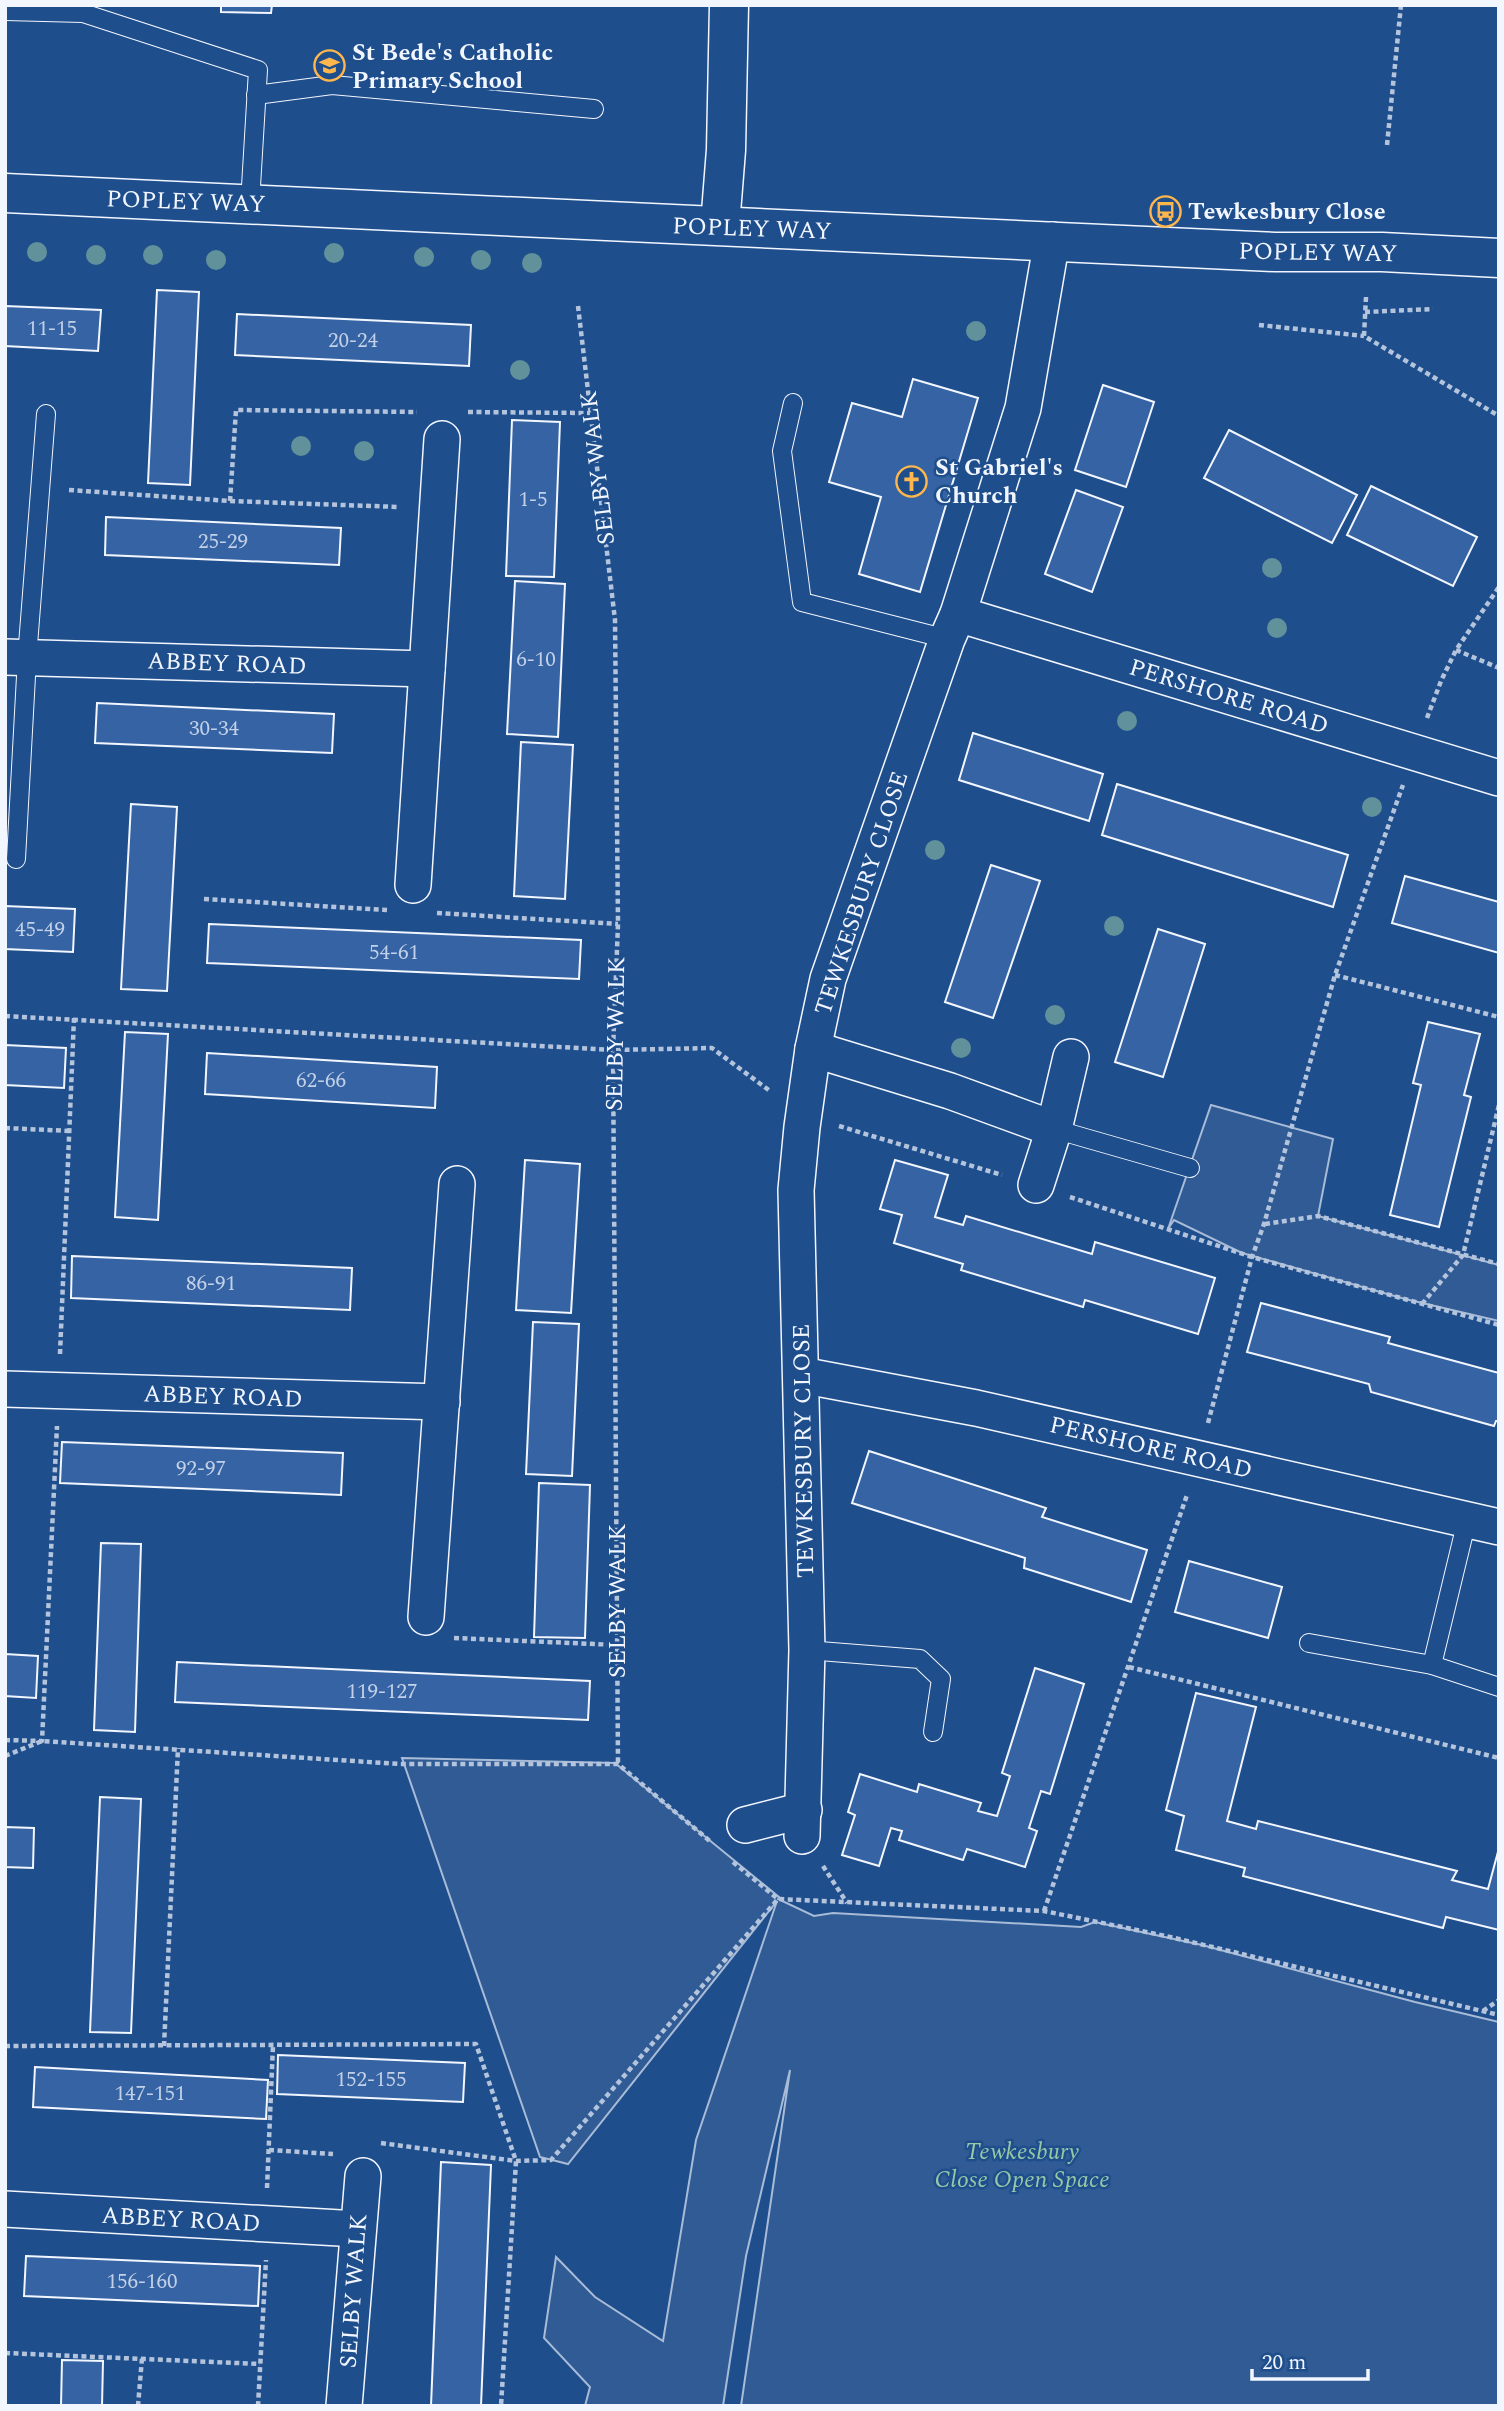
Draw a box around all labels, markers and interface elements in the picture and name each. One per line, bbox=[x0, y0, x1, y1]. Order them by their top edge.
place label: St Bede's Catholic Primary School bbox=[352, 35, 553, 99]
school or university icon: St Bede's Catholic Primary School bbox=[312, 49, 346, 83]
street label: POPLEY WAY bbox=[106, 181, 266, 223]
bus stop icon: Tewkesbury Close bbox=[1148, 194, 1182, 228]
place label: Tewkesbury Close bbox=[1188, 194, 1386, 230]
street label: POPLEY WAY bbox=[672, 208, 832, 250]
street label: POPLEY WAY bbox=[1238, 234, 1398, 272]
house number: 11-15 bbox=[27, 313, 77, 345]
house number: 20-24 bbox=[328, 325, 378, 357]
street label: SELBY WALK bbox=[571, 389, 625, 547]
place label: St Gabriel's Church bbox=[935, 450, 1063, 514]
church icon: St Gabriel's Church bbox=[895, 464, 929, 498]
house number: 1-5 bbox=[519, 484, 547, 516]
house number: 25-29 bbox=[198, 526, 248, 558]
street label: ABBEY ROAD bbox=[147, 643, 307, 685]
house number: 6-10 bbox=[516, 644, 556, 676]
street label: PERSHORE ROAD bbox=[1124, 649, 1333, 744]
house number: 30-34 bbox=[189, 713, 239, 745]
street label: TEWKESBURY CLOSE bbox=[806, 767, 918, 1020]
house number: 45-49 bbox=[15, 914, 65, 946]
house number: 54-61 bbox=[369, 937, 419, 969]
street label: SELBY WALK bbox=[597, 957, 635, 1112]
house number: 62-66 bbox=[296, 1065, 346, 1097]
house number: 86-91 bbox=[186, 1268, 236, 1300]
street label: TEWKESBURY CLOSE bbox=[784, 1323, 824, 1579]
street label: ABBEY ROAD bbox=[143, 1376, 303, 1418]
street label: PERSHORE ROAD bbox=[1046, 1407, 1256, 1489]
house number: 92-97 bbox=[176, 1453, 226, 1485]
street label: SELBY WALK bbox=[600, 1524, 636, 1678]
house number: 119-127 bbox=[347, 1676, 417, 1708]
house number: 152-155 bbox=[336, 2064, 406, 2096]
house number: 147-151 bbox=[115, 2078, 185, 2110]
park label: Tewkesbury Close Open Space bbox=[934, 2134, 1110, 2198]
street label: ABBEY ROAD bbox=[100, 2198, 261, 2242]
street label: SELBY WALK bbox=[331, 2213, 377, 2369]
house number: 156-160 bbox=[107, 2266, 177, 2298]
scale bar bbox=[1252, 2338, 1368, 2382]
text: 20 m bbox=[1262, 2347, 1306, 2379]

